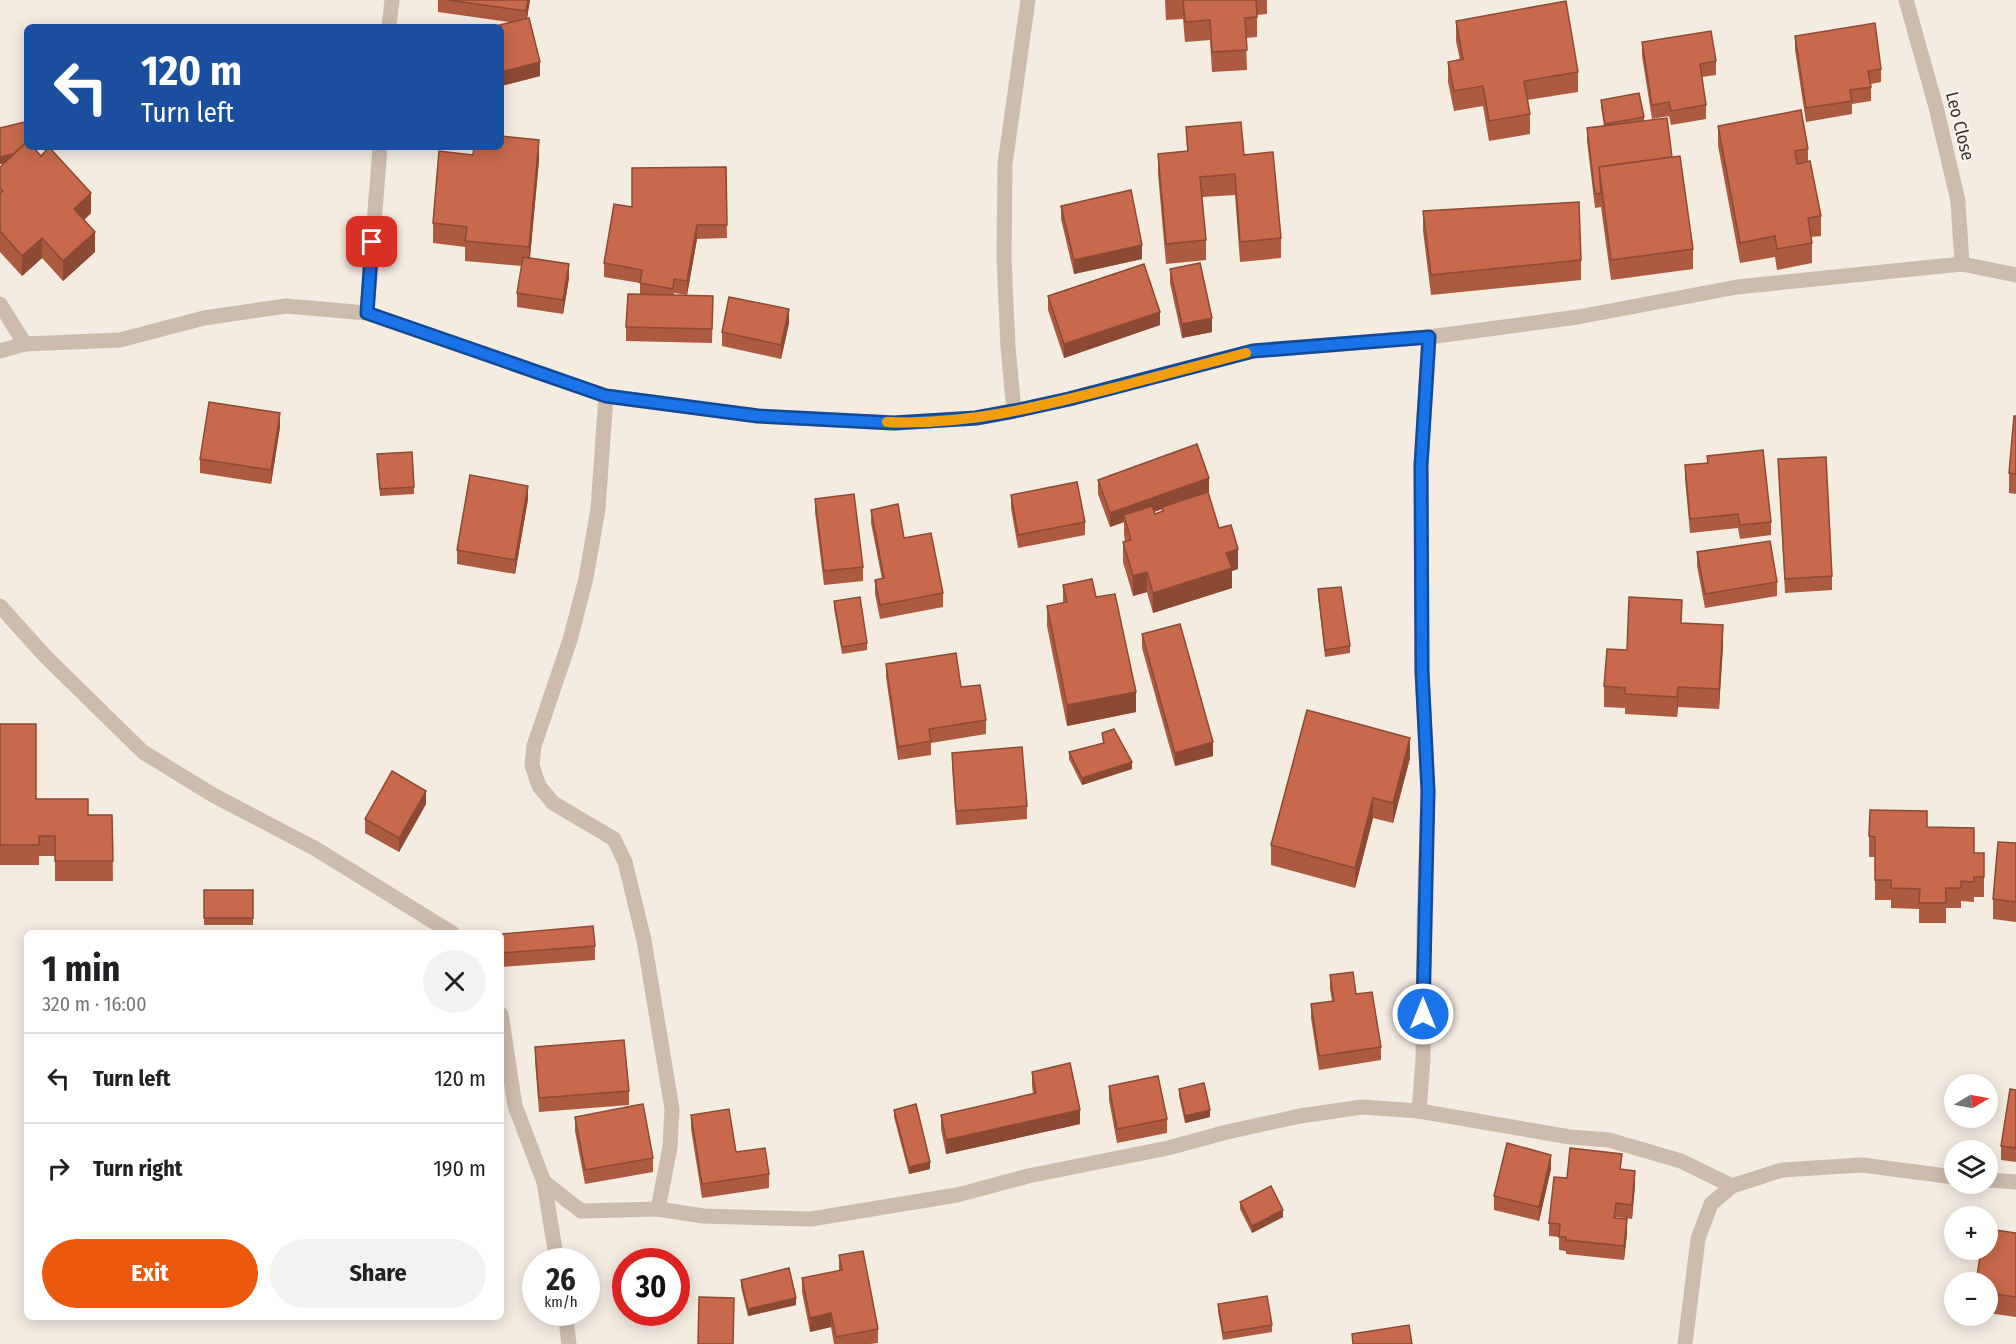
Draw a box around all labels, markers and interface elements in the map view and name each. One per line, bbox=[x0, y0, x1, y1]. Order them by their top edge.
text: 120 m bbox=[141, 46, 242, 96]
icon: left bbox=[42, 48, 120, 126]
street label: Leo Close bbox=[1941, 89, 1979, 163]
text: Turn left bbox=[141, 97, 234, 129]
pin bbox=[346, 216, 397, 267]
icon: arrive bbox=[355, 225, 388, 258]
text: 1 min bbox=[42, 947, 120, 991]
button: close bbox=[423, 950, 486, 1013]
position arrow bbox=[1391, 982, 1455, 1046]
text: 320 m · 16:00 bbox=[42, 992, 147, 1016]
icon: left bbox=[42, 1062, 75, 1095]
text: Turn left bbox=[93, 1065, 171, 1092]
text: 120 m bbox=[434, 1065, 486, 1092]
north arrow bbox=[1944, 1074, 1998, 1128]
map controls bbox=[1944, 1074, 1998, 1326]
button: layers bbox=[1944, 1140, 1998, 1194]
icon: right bbox=[42, 1152, 75, 1185]
text: Turn right bbox=[93, 1155, 182, 1182]
text: 190 m bbox=[433, 1155, 486, 1182]
button: + bbox=[1944, 1206, 1998, 1260]
button: Exit bbox=[42, 1239, 258, 1308]
button: Share bbox=[270, 1239, 486, 1308]
speed limit sign: 30 bbox=[612, 1248, 690, 1326]
text: 26 bbox=[546, 1262, 576, 1298]
button: − bbox=[1944, 1272, 1998, 1326]
text: km/h bbox=[544, 1293, 578, 1311]

